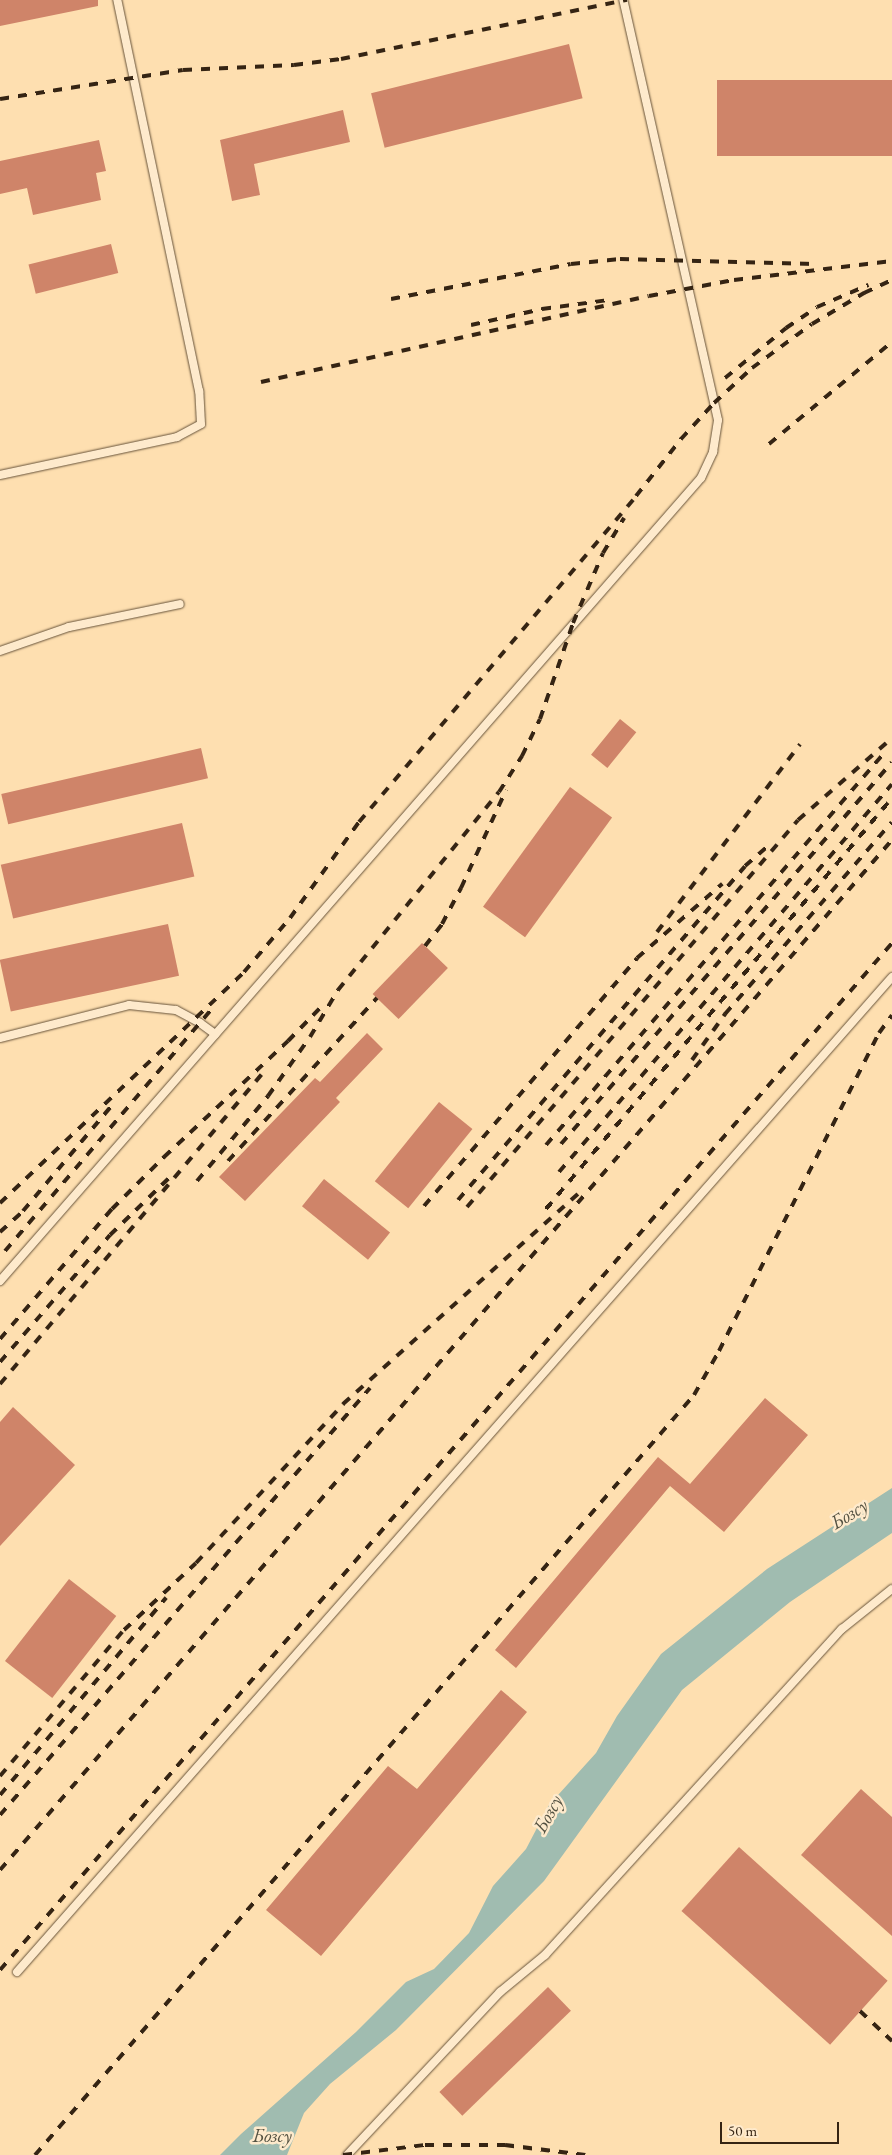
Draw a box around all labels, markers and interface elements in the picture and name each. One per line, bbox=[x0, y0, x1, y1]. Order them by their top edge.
water label: Бозсу bbox=[826, 1493, 872, 1535]
water label: Бозсу bbox=[528, 1791, 568, 1837]
scale bar bbox=[722, 2112, 841, 2144]
text: 50 m bbox=[728, 2121, 757, 2140]
water label: Бозсу bbox=[252, 2123, 292, 2147]

